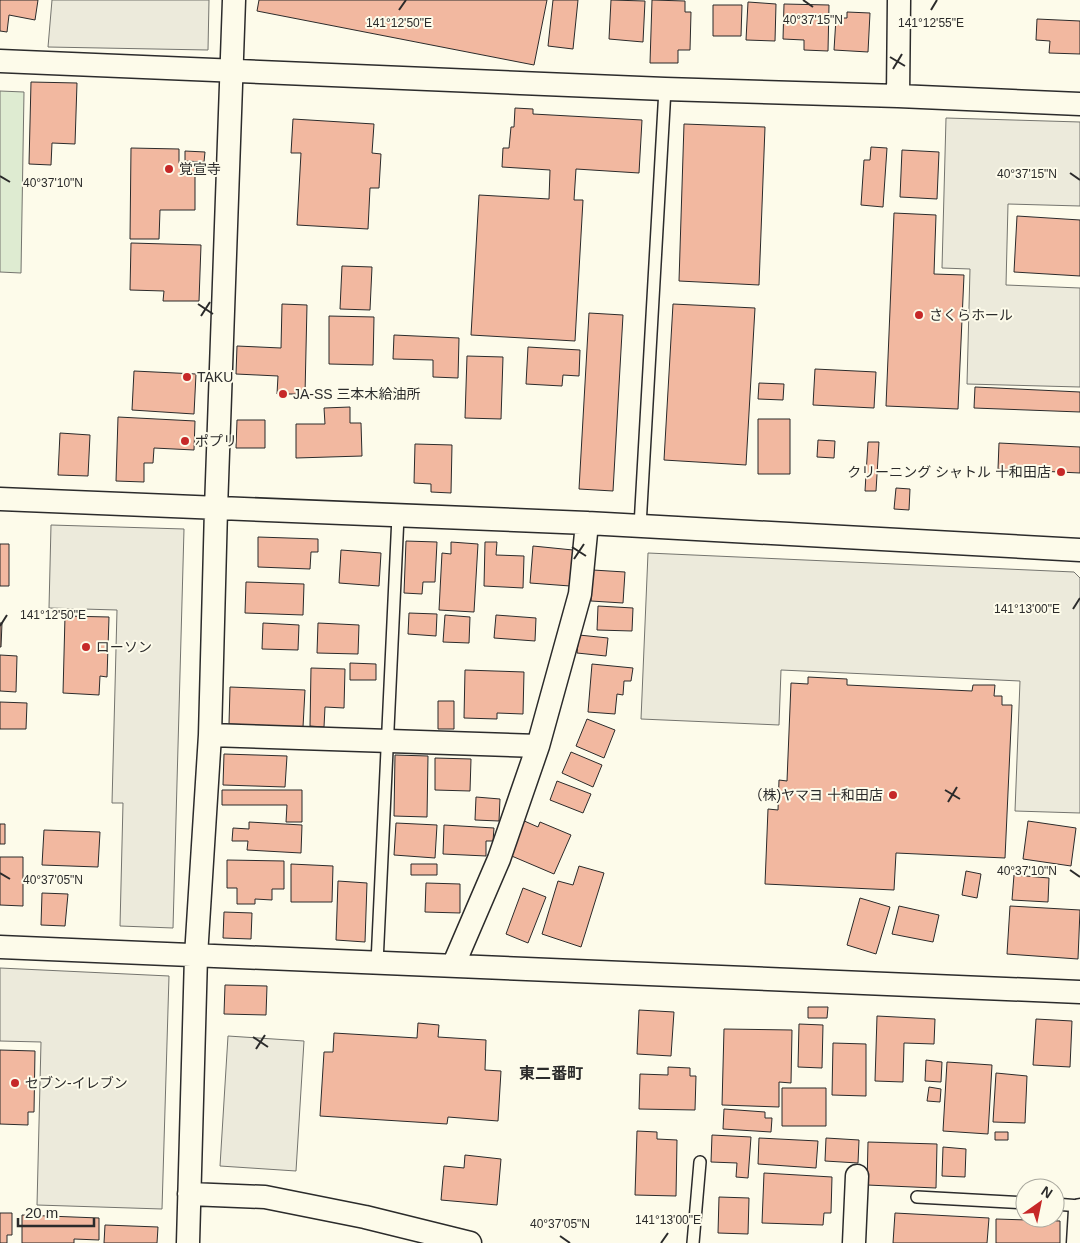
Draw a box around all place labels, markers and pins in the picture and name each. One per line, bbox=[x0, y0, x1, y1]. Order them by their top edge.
place label: 覚宣寺 bbox=[179, 161, 221, 177]
marker: 覚宣寺 bbox=[163, 163, 175, 175]
place label: さくらホール bbox=[929, 307, 1013, 323]
marker: さくらホール bbox=[913, 309, 925, 321]
place label: TAKU bbox=[197, 369, 233, 385]
marker: TAKU bbox=[181, 371, 193, 383]
place label: JA-SS 三本木給油所 bbox=[293, 386, 421, 402]
marker: JA-SS 三本木給油所 bbox=[277, 388, 289, 400]
place label: ポプリ bbox=[195, 433, 237, 449]
marker: ポプリ bbox=[179, 435, 191, 447]
place label: クリーニング シャトル 十和田店 bbox=[847, 464, 1051, 480]
marker: クリーニング シャトル 十和田店 bbox=[1055, 466, 1067, 478]
place label: ローソン bbox=[96, 639, 152, 655]
marker: ローソン bbox=[80, 641, 92, 653]
place label: （株)ヤマヨ 十和田店 bbox=[748, 787, 883, 803]
marker: （株)ヤマヨ 十和田店 bbox=[887, 789, 899, 801]
place label: セブン-イレブン bbox=[25, 1075, 128, 1091]
marker: セブン-イレブン bbox=[9, 1077, 21, 1089]

